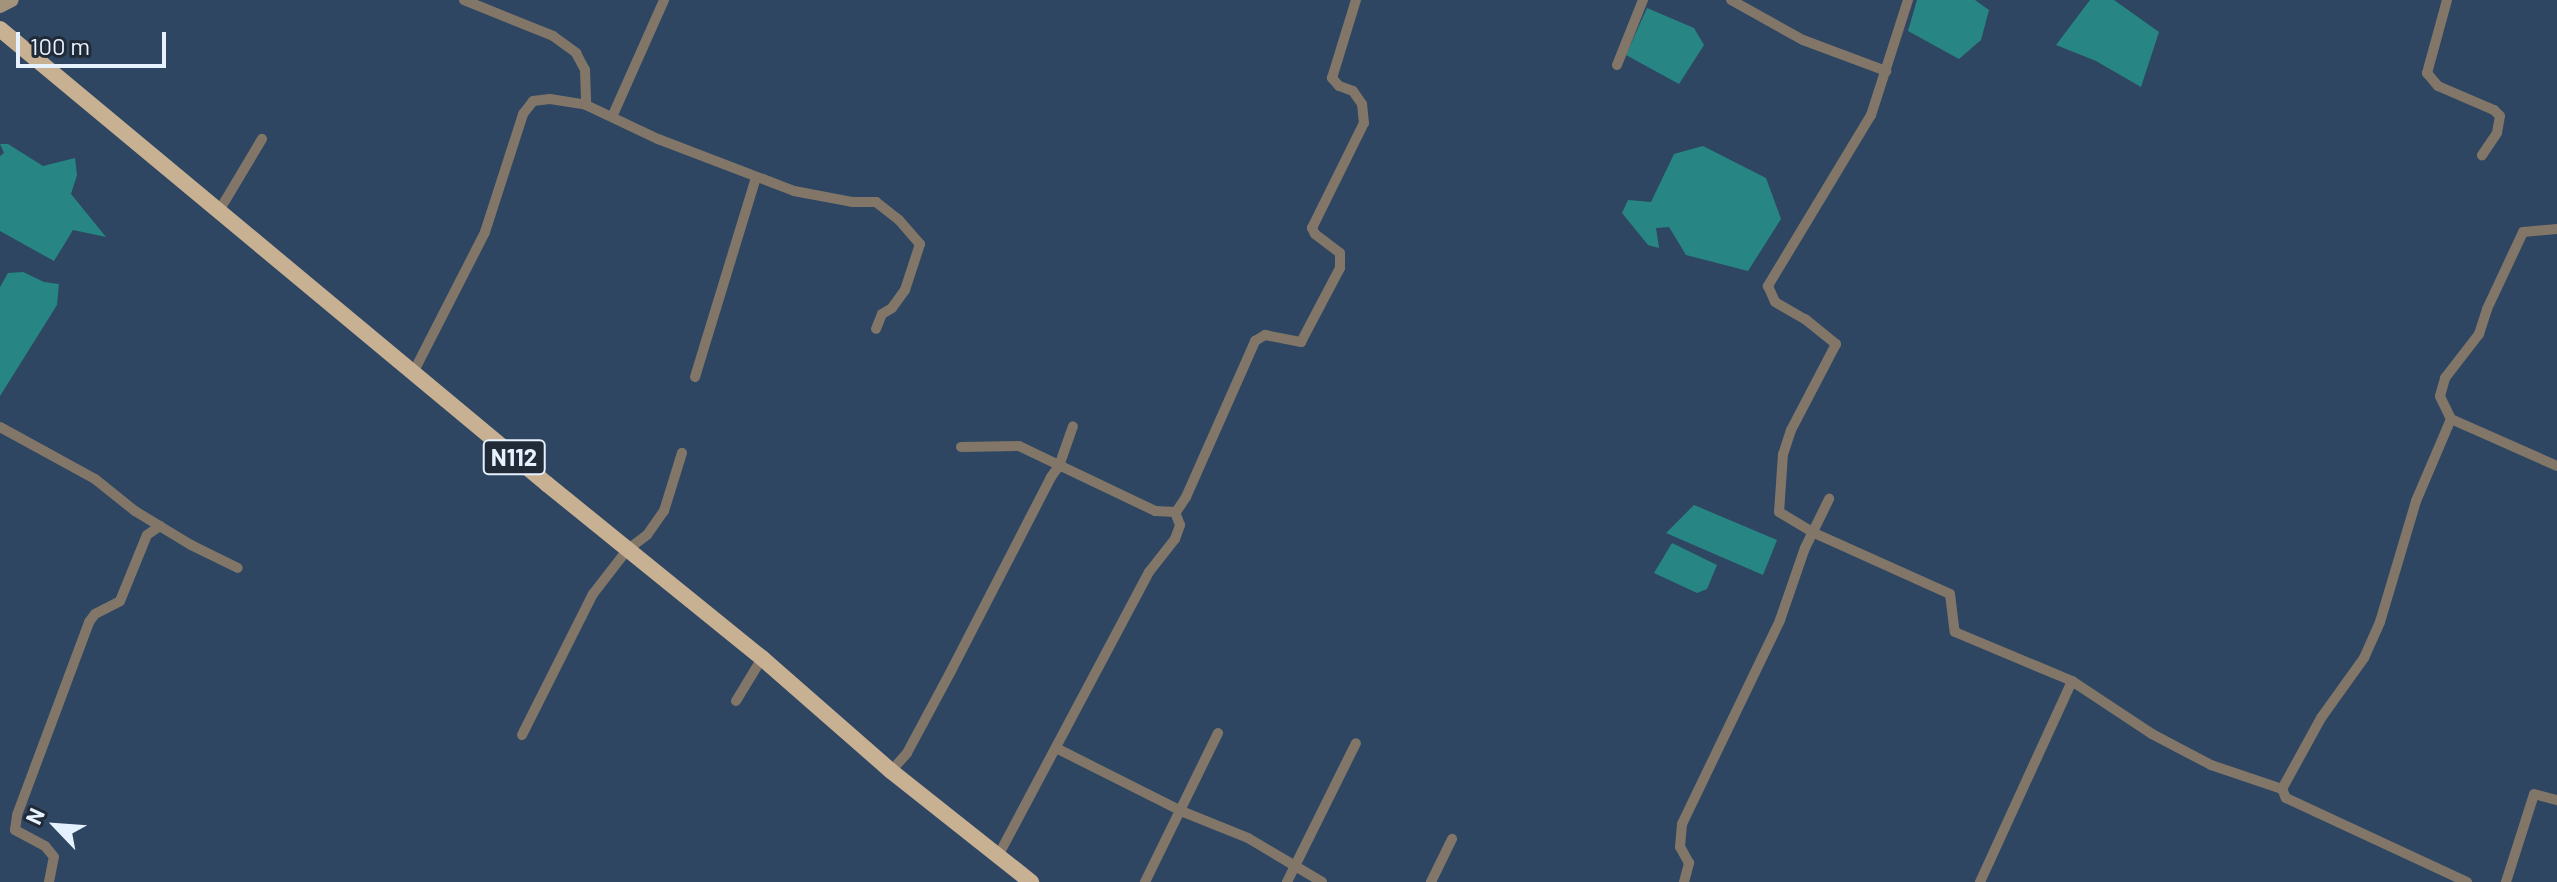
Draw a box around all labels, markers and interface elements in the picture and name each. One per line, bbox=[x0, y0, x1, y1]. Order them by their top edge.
scale bar bbox=[20, 16, 170, 66]
text: 100 m bbox=[30, 31, 90, 60]
road number: N112 bbox=[482, 437, 546, 477]
north arrow bbox=[16, 786, 96, 866]
text: N bbox=[19, 804, 49, 828]

